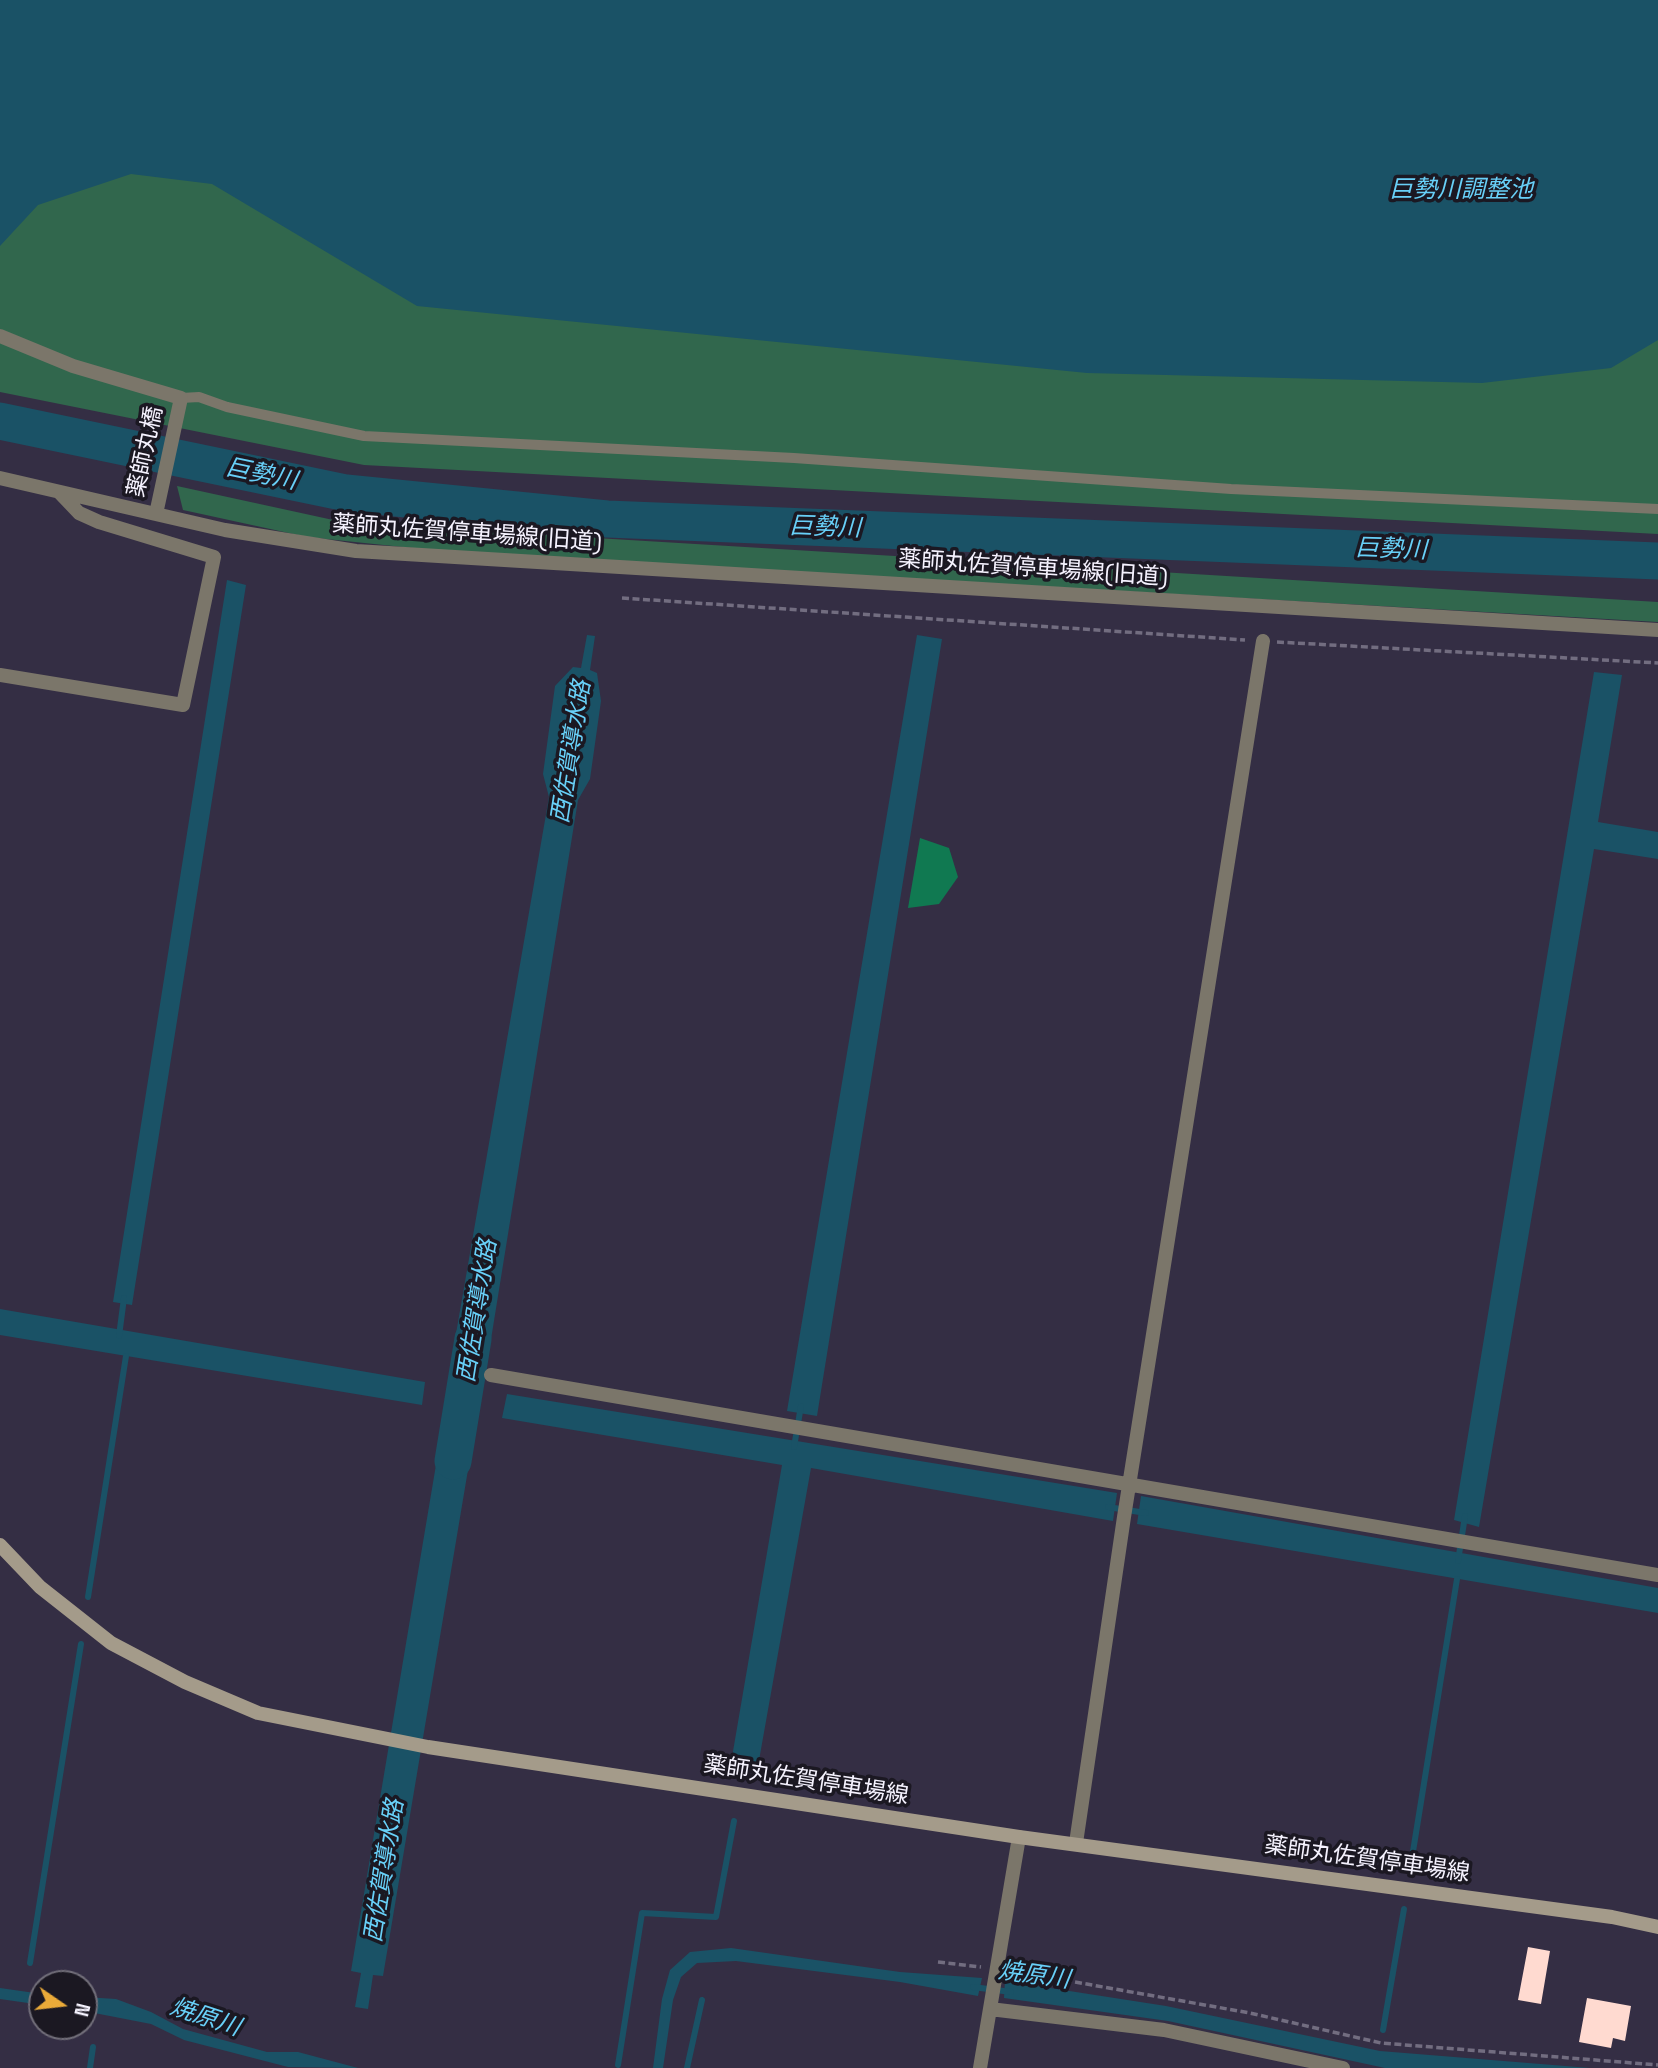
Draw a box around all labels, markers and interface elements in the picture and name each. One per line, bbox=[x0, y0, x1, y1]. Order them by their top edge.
water label: 巨勢川調整池 bbox=[1389, 176, 1533, 204]
street label: 薬師丸橋 bbox=[123, 404, 169, 500]
water label: 巨勢川 bbox=[223, 453, 299, 497]
street label: 薬師丸佐賀停車場線(旧道) bbox=[331, 511, 603, 557]
water label: 巨勢川 bbox=[789, 512, 861, 544]
water label: 巨勢川 bbox=[1355, 534, 1427, 566]
street label: 薬師丸佐賀停車場線(旧道) bbox=[897, 546, 1169, 592]
water label: 西佐賀導水路 bbox=[547, 679, 597, 825]
water label: 西佐賀導水路 bbox=[453, 1238, 503, 1384]
street label: 薬師丸佐賀停車場線 bbox=[702, 1751, 910, 1811]
water label: 西佐賀導水路 bbox=[360, 1798, 410, 1944]
street label: 薬師丸佐賀停車場線 bbox=[1263, 1832, 1471, 1888]
water label: 焼原川 bbox=[996, 1957, 1072, 1995]
north arrow bbox=[28, 1970, 98, 2040]
water label: 焼原川 bbox=[166, 1993, 244, 2043]
text: N bbox=[68, 2001, 96, 2019]

